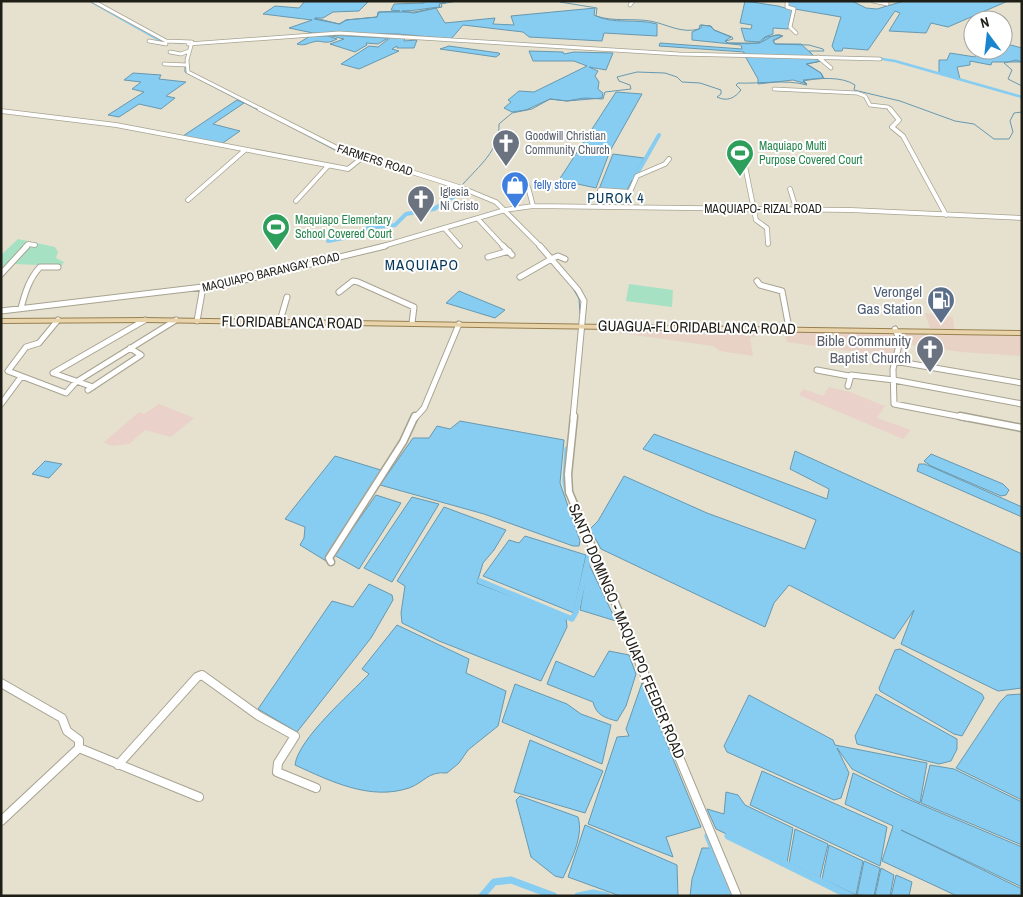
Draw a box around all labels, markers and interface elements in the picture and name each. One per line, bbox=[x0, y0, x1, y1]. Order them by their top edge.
north arrow bbox=[963, 10, 1013, 60]
text: N bbox=[978, 13, 991, 32]
church icon: Goodwill Christian Community Church bbox=[491, 128, 521, 167]
place label: Goodwill Christian Community Church bbox=[525, 128, 610, 158]
sports icon: Maquiapo Multi Purpose Covered Court bbox=[725, 138, 755, 177]
place label: Maquiapo Multi Purpose Covered Court bbox=[759, 138, 863, 168]
street label: FARMERS ROAD bbox=[335, 140, 415, 180]
shop icon: felly store bbox=[500, 170, 530, 209]
place label: felly store bbox=[534, 177, 576, 193]
church icon: Iglesia Ni Cristo bbox=[406, 184, 436, 223]
place label: Iglesia Ni Cristo bbox=[440, 184, 479, 214]
district label: PUROK 4 bbox=[587, 189, 645, 207]
street label: MAQUIAPO- RIZAL ROAD bbox=[704, 201, 822, 217]
sports icon: Maquiapo Elementary School Covered Court bbox=[261, 212, 291, 251]
place label: Maquiapo Elementary School Covered Court bbox=[295, 212, 392, 242]
street label: MAQUIAPO BARANGAY ROAD bbox=[201, 248, 341, 296]
district label: MAQUIAPO bbox=[385, 254, 459, 275]
place label: Verongel Gas Station bbox=[857, 281, 922, 319]
fuel station icon: Verongel Gas Station bbox=[926, 285, 956, 324]
street label: FLORIDABLANCA ROAD bbox=[221, 310, 363, 334]
street label: GUAGUA-FLORIDABLANCA ROAD bbox=[598, 315, 796, 339]
place label: Bible Community Baptist Church bbox=[817, 330, 912, 368]
church icon: Bible Community Baptist Church bbox=[915, 334, 945, 373]
street label: SANTO DOMINGO - MAQUIAPO FEEDER ROAD bbox=[564, 500, 690, 762]

